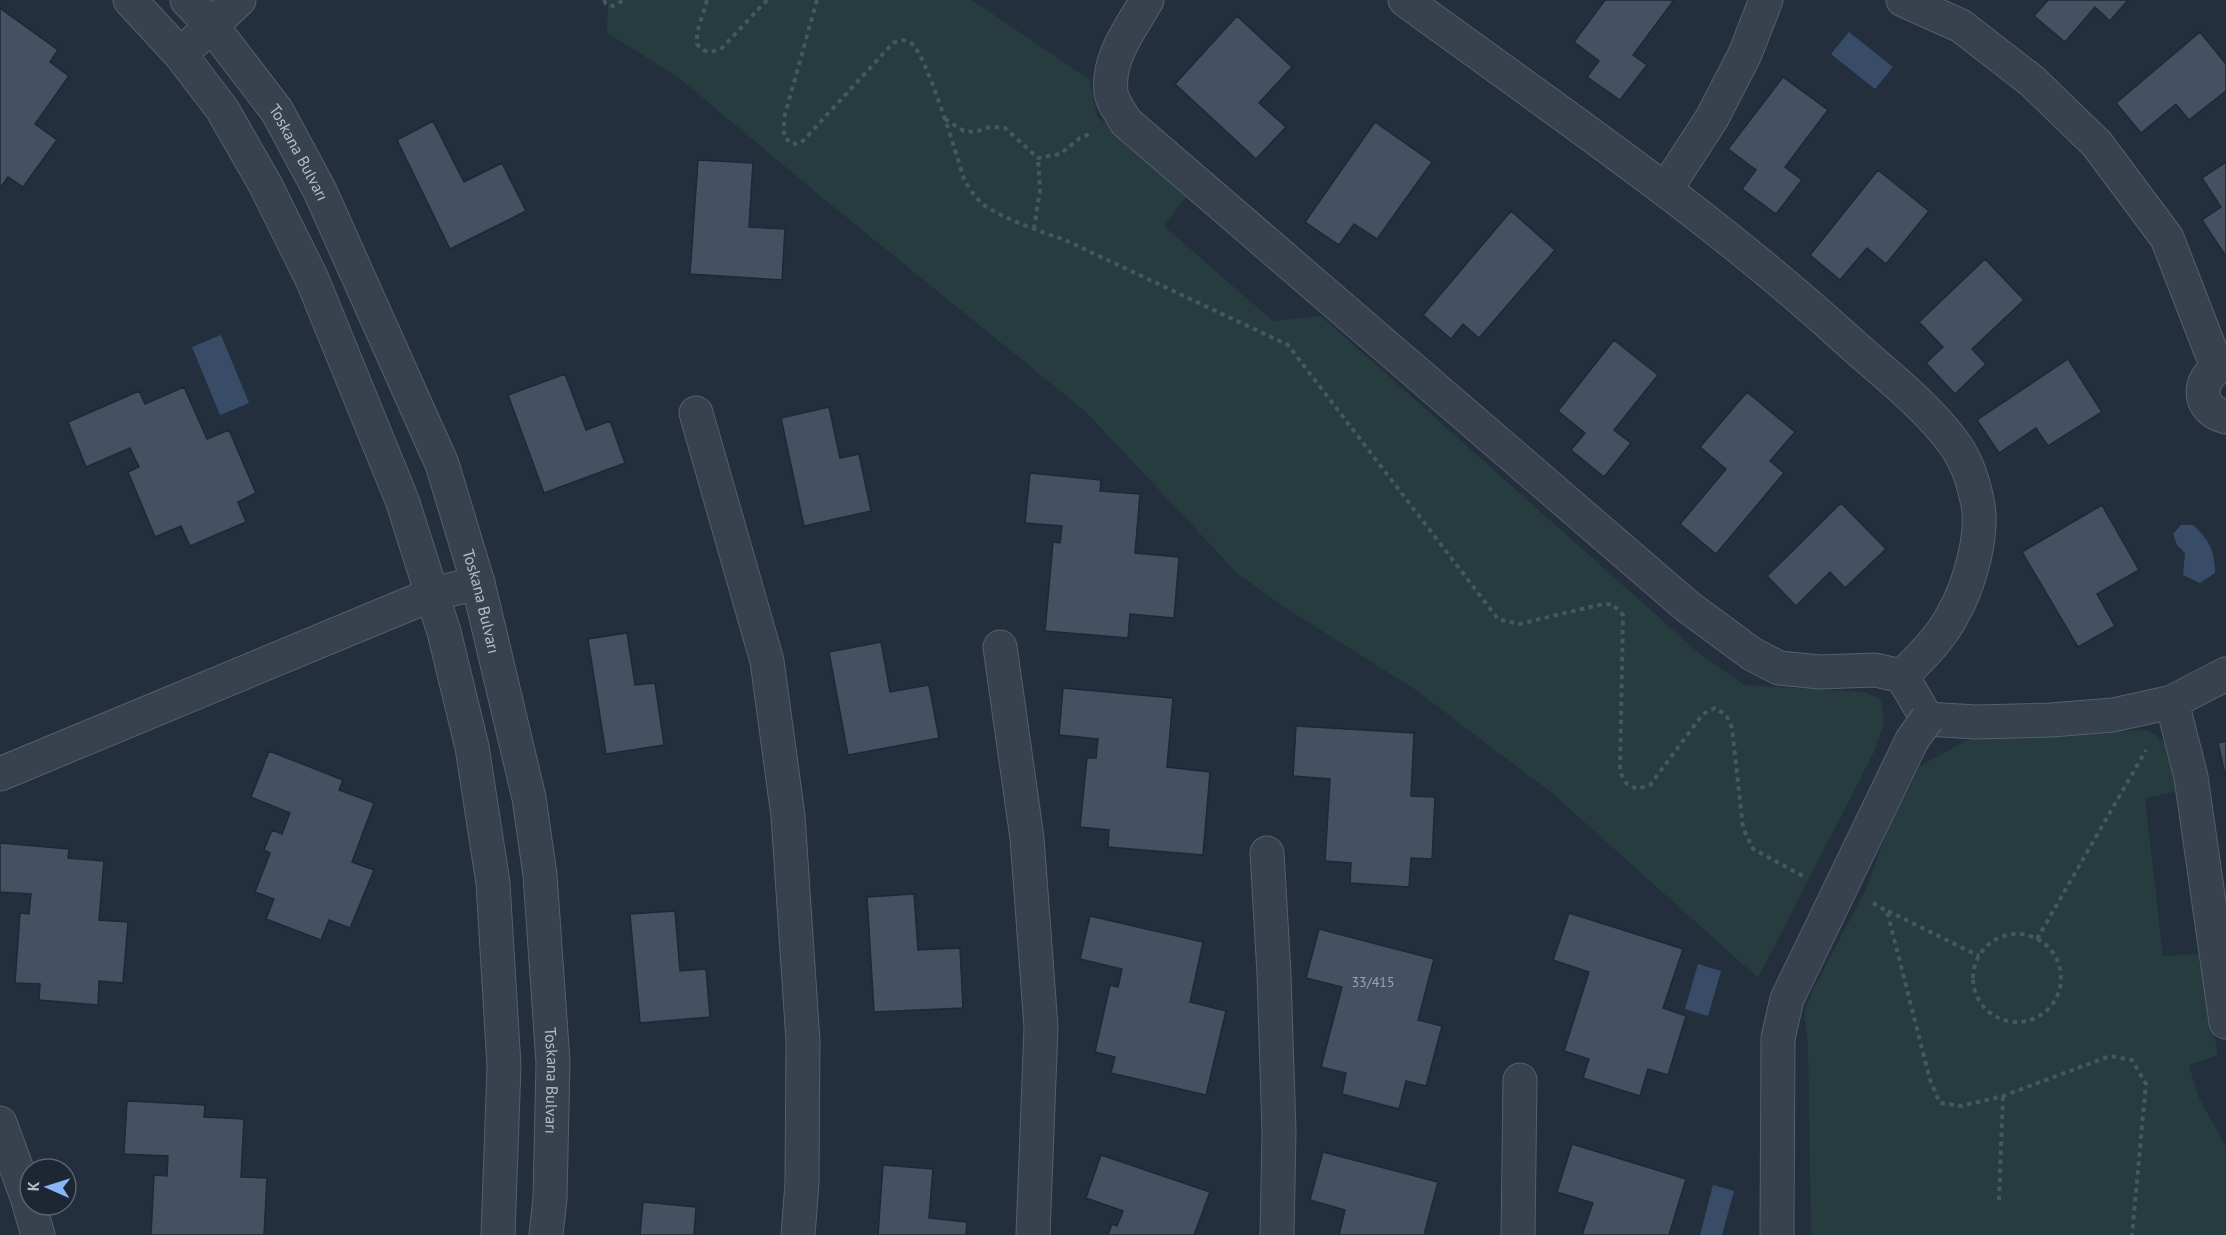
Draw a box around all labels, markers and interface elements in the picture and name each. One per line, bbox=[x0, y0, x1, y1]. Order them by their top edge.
street label: Toskana Bulvarı bbox=[265, 100, 333, 204]
street label: Toskana Bulvarı bbox=[458, 547, 504, 656]
house number: 33/415 bbox=[1351, 973, 1395, 991]
street label: Toskana Bulvarı bbox=[541, 1027, 563, 1134]
north arrow bbox=[18, 1157, 78, 1217]
text: K bbox=[23, 1181, 43, 1192]

